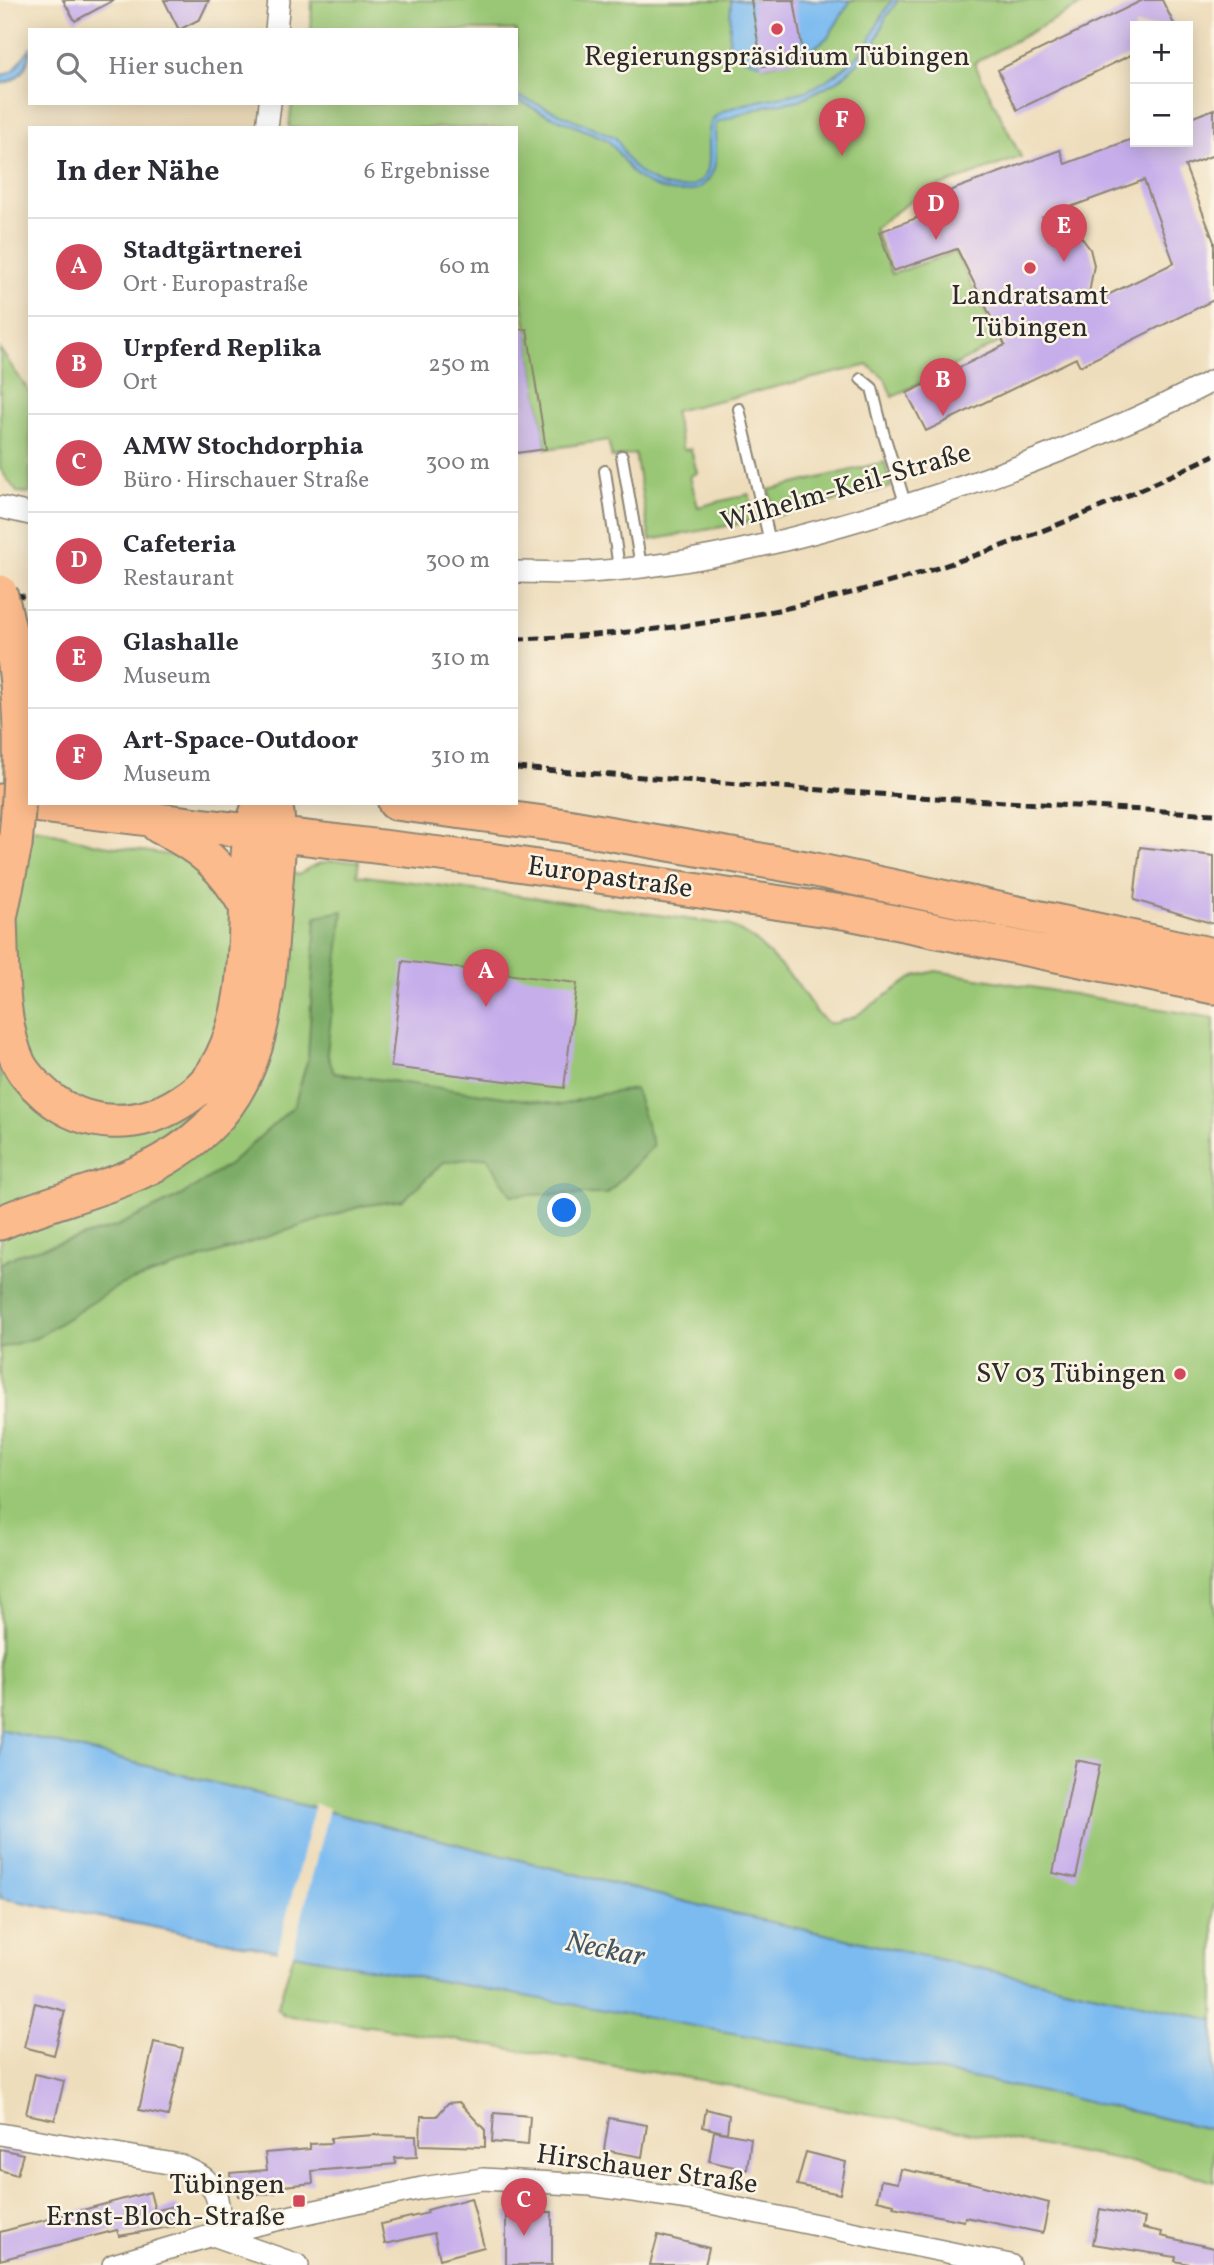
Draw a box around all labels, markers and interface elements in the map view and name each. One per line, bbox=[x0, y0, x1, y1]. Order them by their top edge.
marker: Regierungspräsidium Tübingen bbox=[769, 21, 785, 37]
map controls bbox=[1130, 21, 1193, 147]
button: + bbox=[1130, 21, 1193, 84]
search box bbox=[28, 28, 518, 105]
place label: Regierungspräsidium Tübingen bbox=[584, 38, 970, 77]
icon: search bbox=[52, 48, 90, 86]
text: Hier suchen bbox=[108, 49, 244, 85]
button: − bbox=[1130, 84, 1193, 147]
pin: F bbox=[819, 98, 865, 156]
text: In der Nähe bbox=[56, 151, 220, 193]
text: 6 Ergebnisse bbox=[364, 156, 490, 188]
pin: D bbox=[913, 182, 959, 240]
pin: E bbox=[1041, 204, 1087, 262]
text: Stadtgärtnerei bbox=[123, 233, 303, 269]
text: A bbox=[71, 251, 87, 283]
text: 60 m bbox=[440, 251, 490, 283]
marker: Landratsamt Tübingen bbox=[1022, 260, 1038, 276]
text: Ort · Europastraße bbox=[123, 269, 308, 301]
place label: Landratsamt Tübingen bbox=[951, 277, 1109, 348]
text: Urpferd Replika bbox=[123, 331, 322, 367]
text: B bbox=[71, 349, 87, 381]
text: 250 m bbox=[428, 349, 490, 381]
pin: B bbox=[920, 358, 966, 416]
text: Ort bbox=[123, 367, 158, 399]
text: AMW Stochdorphia bbox=[123, 429, 364, 465]
street label: Wilhelm-Keil-Straße bbox=[716, 434, 976, 542]
text: C bbox=[72, 447, 86, 479]
text: 300 m bbox=[426, 447, 490, 479]
text: Büro · Hirschauer Straße bbox=[123, 465, 369, 497]
text: Cafeteria bbox=[123, 527, 236, 563]
text: D bbox=[71, 545, 87, 577]
text: 300 m bbox=[426, 545, 490, 577]
text: Restaurant bbox=[123, 563, 234, 595]
text: Glashalle bbox=[123, 625, 239, 661]
text: E bbox=[72, 643, 86, 675]
text: 310 m bbox=[430, 643, 490, 675]
text: Museum bbox=[123, 661, 211, 693]
text: Art-Space-Outdoor bbox=[123, 723, 358, 759]
text: F bbox=[72, 741, 86, 773]
text: 310 m bbox=[430, 741, 490, 773]
text: Museum bbox=[123, 759, 211, 791]
street label: Europastraße bbox=[525, 847, 695, 909]
pin: A bbox=[463, 949, 509, 1007]
your location bbox=[547, 1193, 581, 1227]
place label: SV 03 Tübingen bbox=[976, 1355, 1166, 1394]
marker: SV 03 Tübingen bbox=[1172, 1366, 1188, 1382]
water label: Neckar bbox=[561, 1921, 649, 1979]
street label: Hirschauer Straße bbox=[534, 2135, 760, 2205]
place label: Tübingen Ernst-Bloch-Straße bbox=[46, 2166, 285, 2237]
pin: C bbox=[501, 2178, 547, 2236]
marker: Tübingen Ernst-Bloch-Straße bbox=[291, 2193, 307, 2209]

